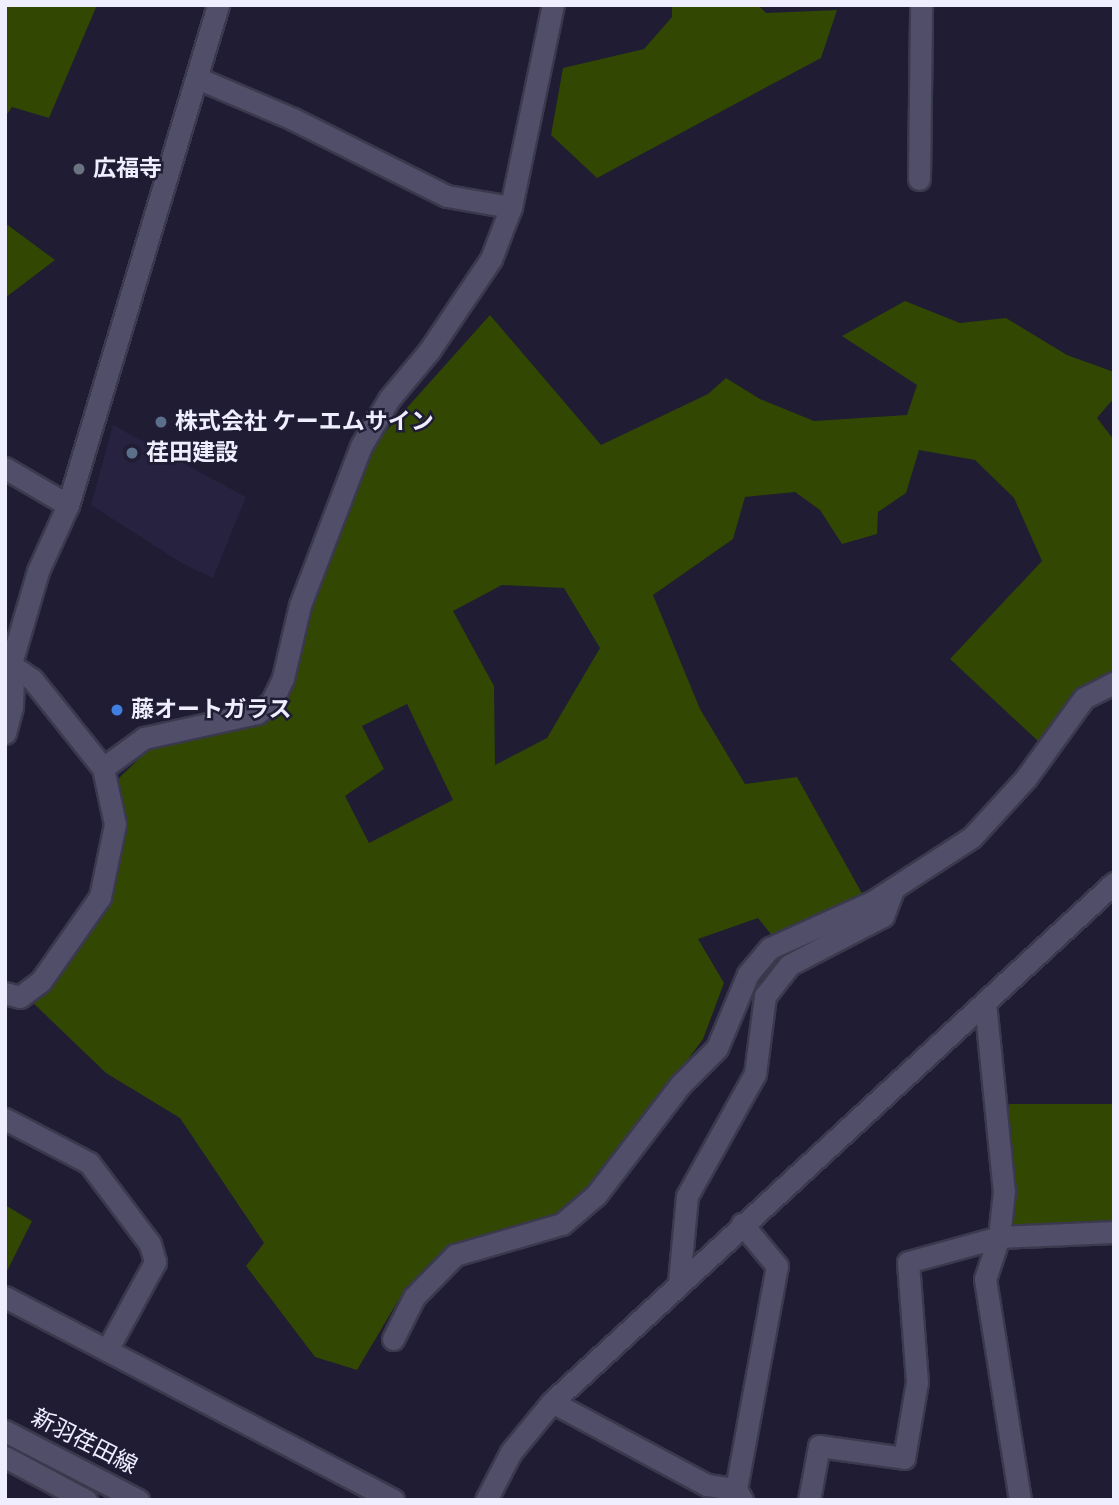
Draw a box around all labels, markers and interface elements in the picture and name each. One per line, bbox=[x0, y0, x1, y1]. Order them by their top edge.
place label: 広福寺 bbox=[93, 155, 162, 183]
marker: 広福寺 bbox=[71, 161, 87, 177]
place label: 株式会社 ケーエムサイン bbox=[175, 408, 434, 436]
marker: 株式会社 ケーエムサイン bbox=[153, 414, 169, 430]
place label: 荏田建設 bbox=[146, 439, 238, 467]
marker: 荏田建設 bbox=[124, 445, 140, 461]
place label: 藤オートガラス bbox=[131, 696, 292, 724]
marker: 藤オートガラス bbox=[109, 702, 125, 718]
street label: 新羽荏田線 bbox=[27, 1404, 141, 1480]

